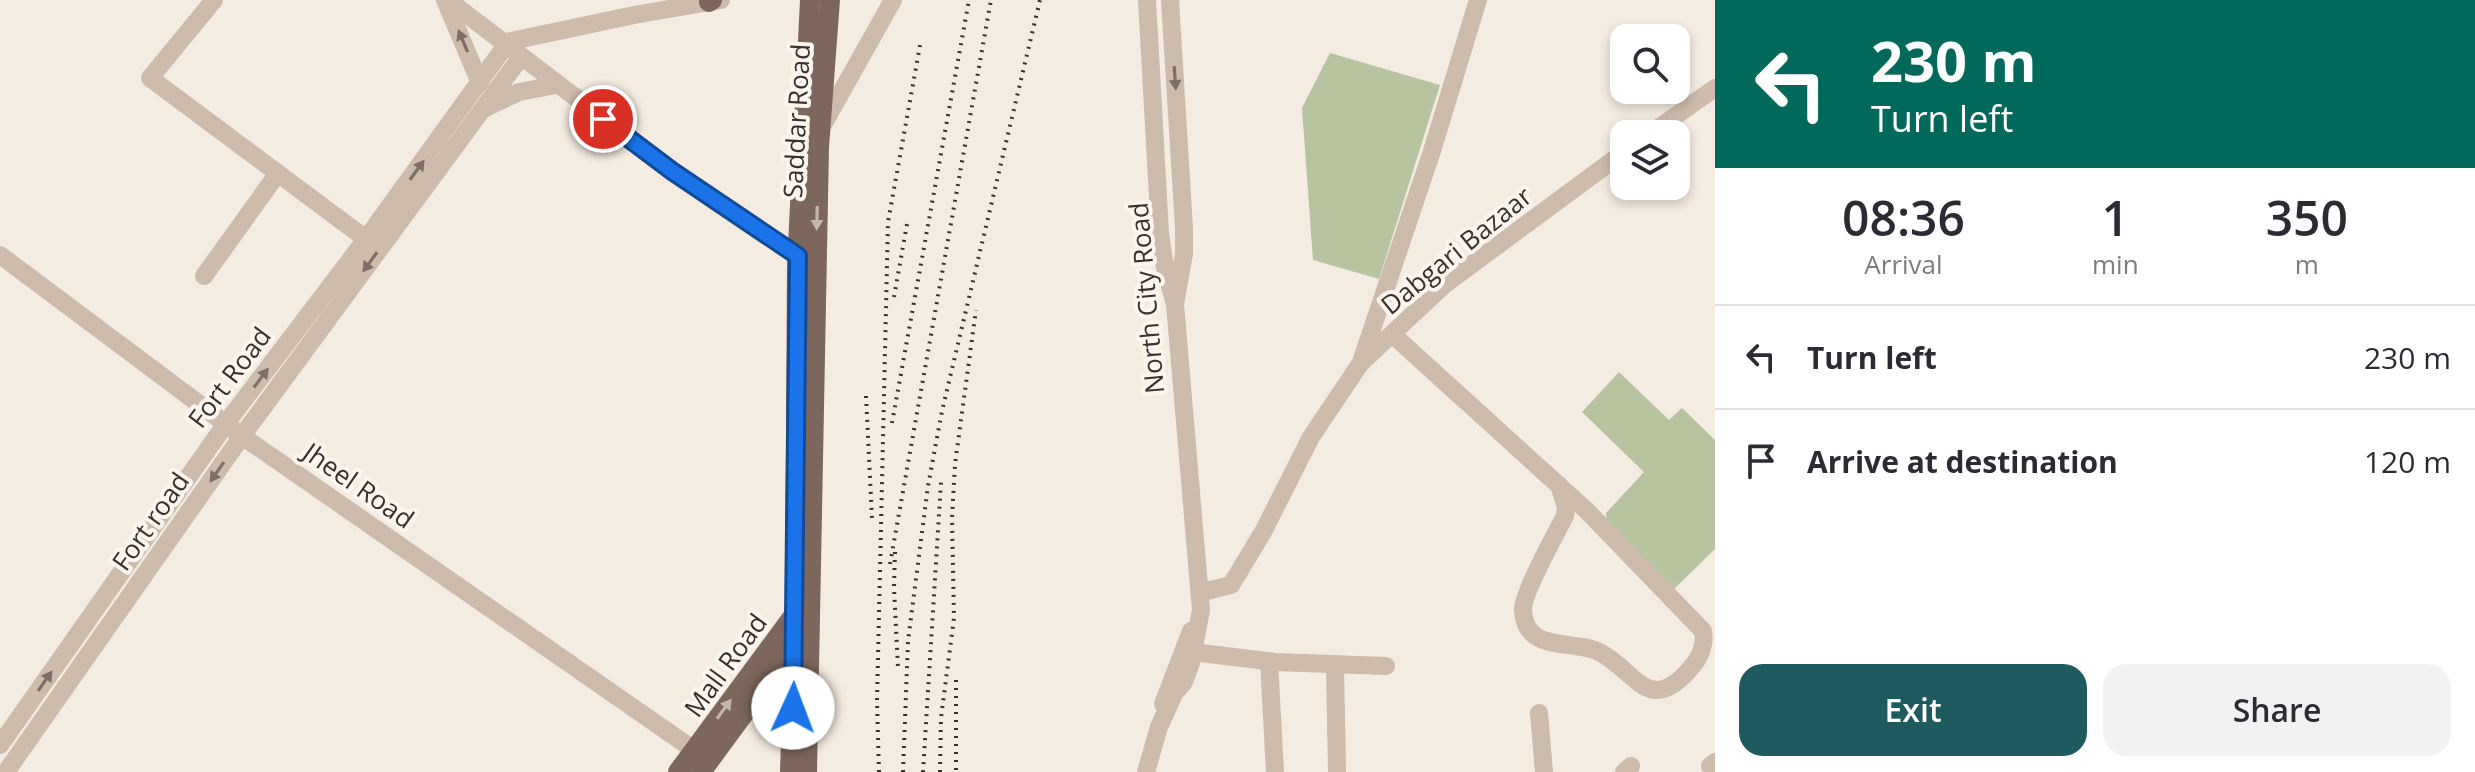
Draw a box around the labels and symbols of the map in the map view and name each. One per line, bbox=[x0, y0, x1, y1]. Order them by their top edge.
one-way arrow bbox=[457, 29, 470, 53]
street label: Saddar Road bbox=[774, 43, 818, 199]
one-way arrow bbox=[1169, 66, 1182, 91]
pin bbox=[569, 85, 637, 153]
one-way arrow bbox=[408, 159, 424, 180]
street label: Dabgari Bazaar bbox=[1373, 178, 1539, 322]
street label: North City Road bbox=[1120, 201, 1172, 395]
one-way arrow bbox=[811, 206, 823, 231]
one-way arrow bbox=[362, 252, 378, 272]
street label: Fort Road bbox=[179, 319, 279, 435]
one-way arrow bbox=[252, 368, 268, 388]
street label: Jheel Road bbox=[294, 432, 422, 536]
one-way arrow bbox=[210, 462, 225, 483]
street label: Fort road bbox=[103, 465, 197, 577]
street label: Mall Road bbox=[675, 606, 775, 724]
position arrow bbox=[751, 666, 835, 750]
one-way arrow bbox=[37, 670, 52, 691]
one-way arrow bbox=[716, 699, 732, 720]

